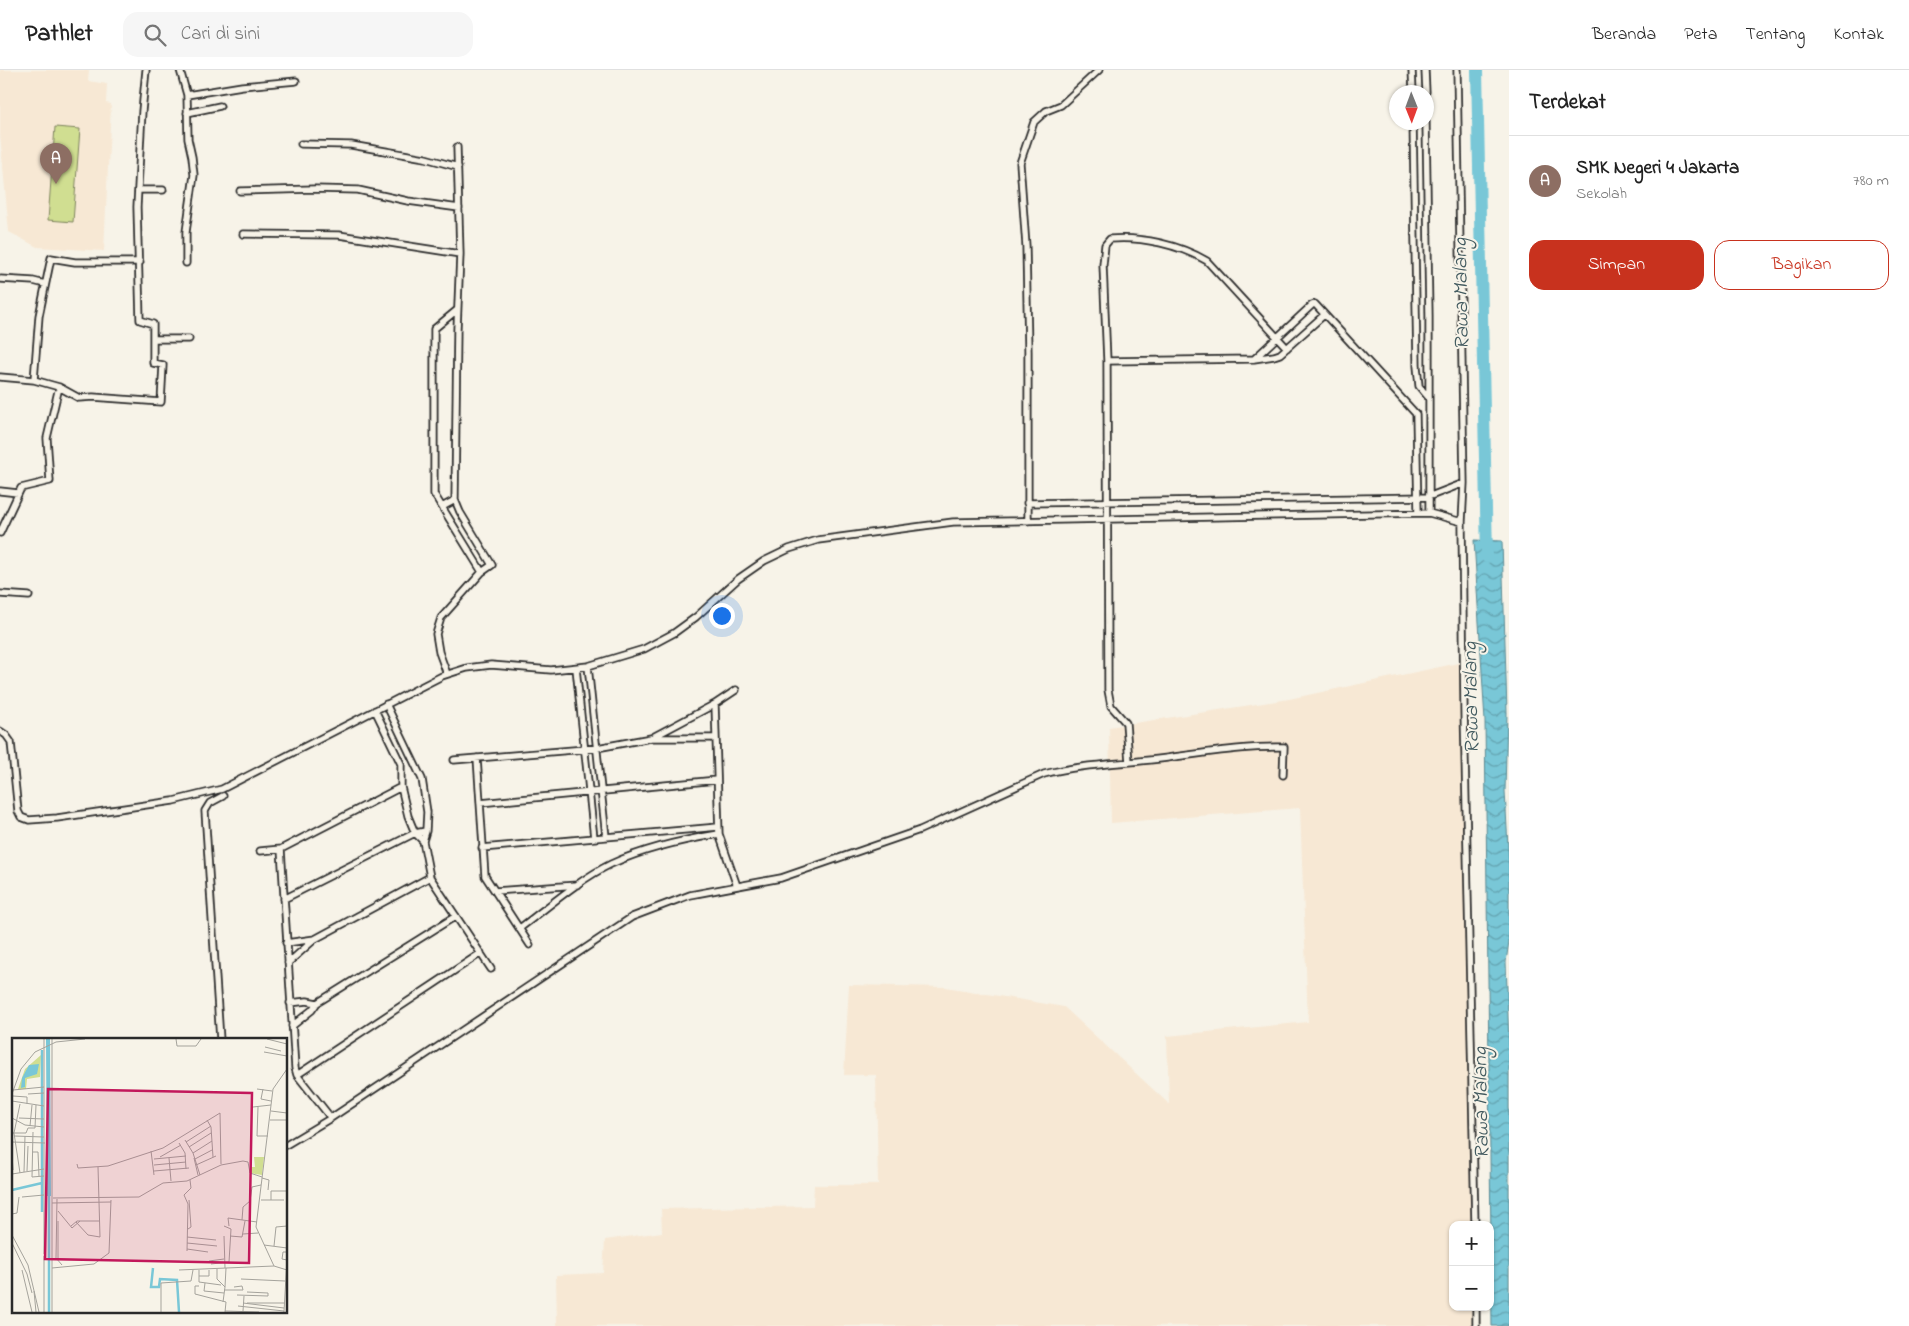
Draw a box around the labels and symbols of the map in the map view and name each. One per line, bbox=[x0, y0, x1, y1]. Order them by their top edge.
north arrow bbox=[1389, 85, 1434, 130]
pin: A bbox=[40, 143, 72, 184]
water label: Rawa Malang bbox=[1446, 237, 1479, 350]
your location bbox=[709, 603, 735, 629]
water label: Rawa Malang bbox=[1456, 641, 1489, 754]
inset map bbox=[12, 1038, 288, 1314]
water label: Rawa Malang bbox=[1466, 1046, 1499, 1159]

